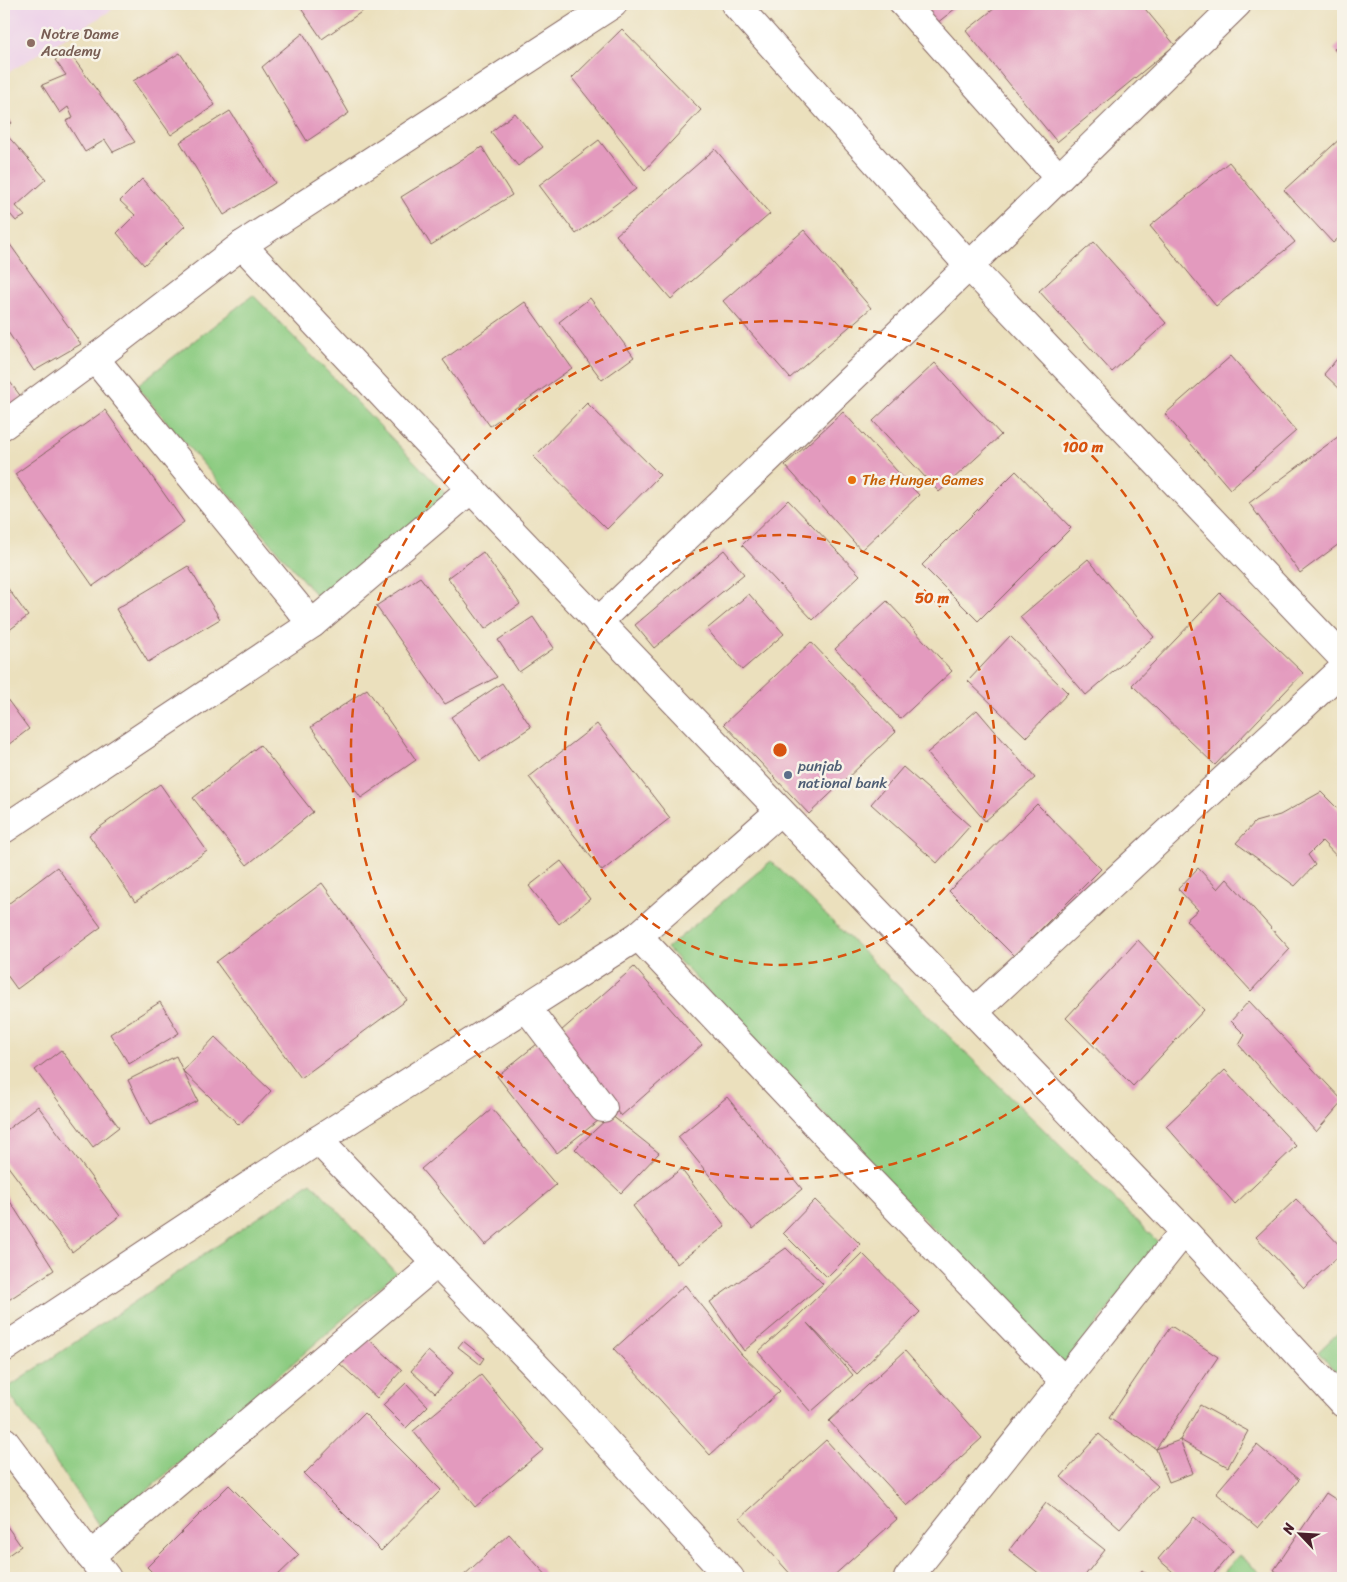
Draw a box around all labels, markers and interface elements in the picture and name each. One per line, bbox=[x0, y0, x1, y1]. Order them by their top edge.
place label: Notre Dame Academy bbox=[40, 21, 119, 64]
marker: Notre Dame Academy bbox=[25, 37, 37, 49]
text: 100 m bbox=[1063, 434, 1104, 460]
place label: The Hunger Games bbox=[862, 467, 985, 493]
marker: The Hunger Games bbox=[846, 474, 858, 486]
text: 50 m bbox=[915, 585, 950, 611]
centre of rings bbox=[771, 741, 789, 759]
place label: punjab national bank bbox=[797, 753, 888, 796]
marker: punjab national bank bbox=[782, 769, 794, 781]
north arrow bbox=[1274, 1510, 1324, 1560]
text: N bbox=[1275, 1519, 1302, 1539]

